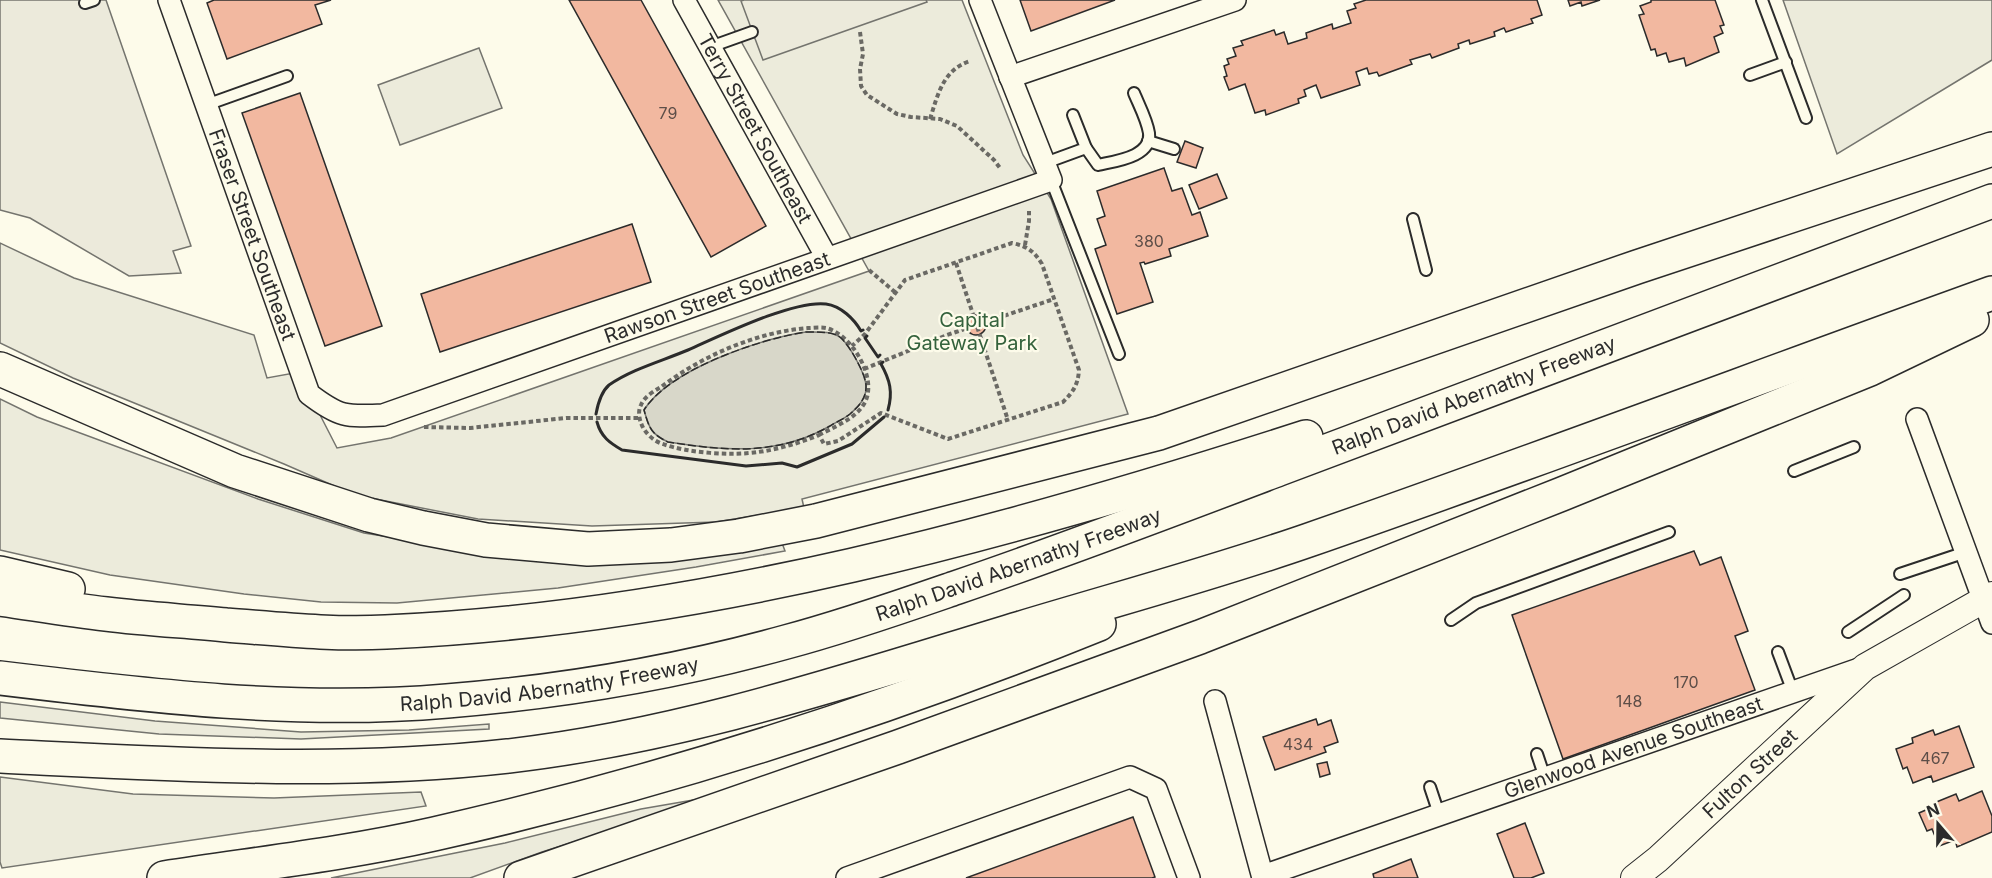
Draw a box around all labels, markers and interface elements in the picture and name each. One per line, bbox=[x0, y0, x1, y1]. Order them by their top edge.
street label: Terry Street Southeast bbox=[693, 30, 818, 228]
house number: 79 bbox=[659, 103, 677, 123]
street label: Fraser Street Southeast bbox=[204, 126, 301, 344]
house number: 380 bbox=[1134, 231, 1164, 251]
street label: Rawson Street Southeast bbox=[601, 247, 834, 348]
park label: Capital Gateway Park bbox=[907, 308, 1037, 355]
street label: Ralph David Abernathy Freeway bbox=[1329, 331, 1619, 460]
street label: Ralph David Abernathy Freeway bbox=[873, 503, 1164, 626]
street label: Ralph David Abernathy Freeway bbox=[399, 652, 701, 716]
house number: 170 bbox=[1673, 672, 1699, 692]
street label: Glenwood Avenue Southeast bbox=[1501, 691, 1766, 803]
house number: 148 bbox=[1616, 691, 1642, 711]
street label: Fulton Street bbox=[1698, 724, 1803, 823]
house number: 434 bbox=[1283, 734, 1313, 754]
house number: 467 bbox=[1920, 748, 1950, 768]
north arrow bbox=[1908, 794, 1968, 854]
text: N bbox=[1924, 798, 1942, 821]

